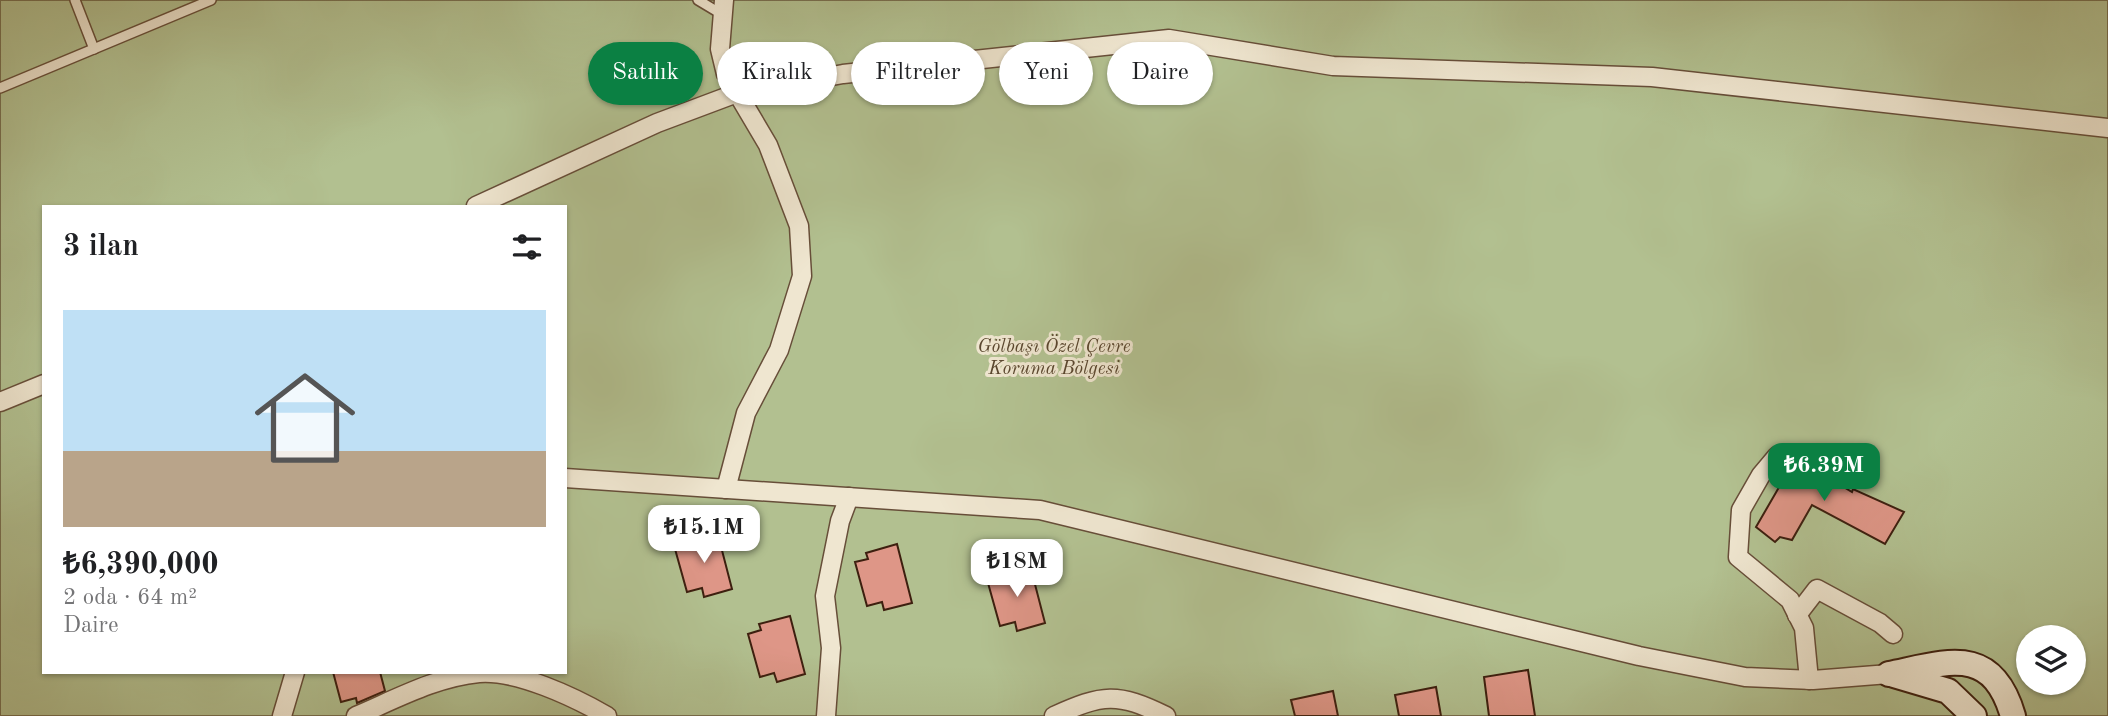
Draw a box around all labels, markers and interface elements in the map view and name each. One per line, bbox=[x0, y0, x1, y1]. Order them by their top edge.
chip: Satılık bbox=[588, 42, 703, 105]
chip: Kiralık bbox=[717, 42, 837, 105]
chip: Filtreler bbox=[851, 42, 985, 105]
chip: Yeni bbox=[999, 42, 1093, 105]
chip: Daire bbox=[1107, 42, 1213, 105]
icon: filters bbox=[508, 228, 546, 266]
text: 3 ilan bbox=[63, 232, 139, 262]
park label: Gölbaşı Özel Çevre Koruma Bölgesi bbox=[977, 333, 1131, 379]
icon: home bbox=[242, 355, 368, 481]
pin: ₺6.39M bbox=[1767, 444, 1881, 503]
text: ₺6.39M bbox=[1784, 454, 1864, 477]
pin: ₺15.1M bbox=[647, 505, 761, 565]
text: ₺15.1M bbox=[664, 516, 744, 539]
pin: ₺18M bbox=[976, 540, 1058, 599]
text: ₺6,390,000 bbox=[63, 550, 219, 580]
text: ₺18M bbox=[987, 550, 1047, 573]
text: 2 oda · 64 m² bbox=[63, 586, 197, 609]
text: Daire bbox=[63, 614, 119, 637]
map controls bbox=[2016, 625, 2086, 695]
button: layers bbox=[2016, 625, 2086, 695]

